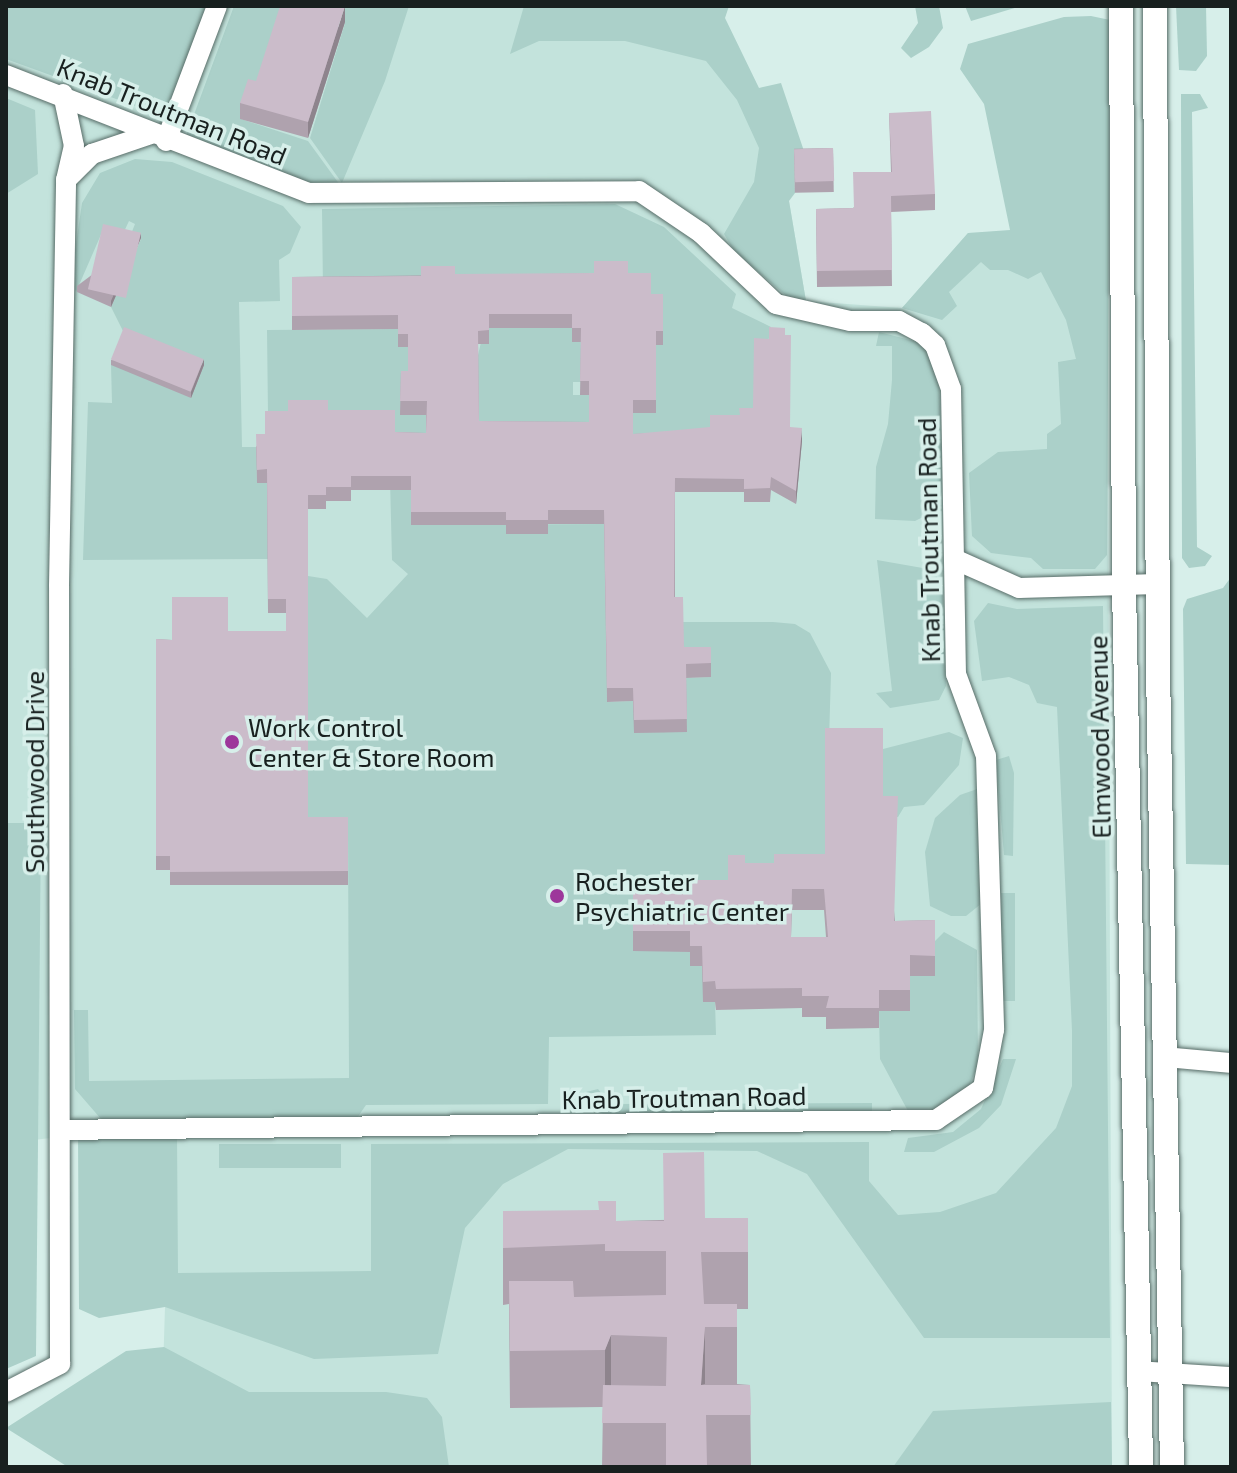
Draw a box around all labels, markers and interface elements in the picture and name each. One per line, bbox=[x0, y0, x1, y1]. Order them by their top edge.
street label: Knab Troutman Road bbox=[52, 51, 292, 171]
street label: Knab Troutman Road bbox=[910, 417, 946, 663]
street label: Elmwood Avenue bbox=[1082, 635, 1116, 839]
street label: Southwood Drive bbox=[18, 671, 50, 873]
place label: Work Control Center & Store Room bbox=[248, 711, 495, 772]
marker: Work Control Center & Store Room bbox=[223, 733, 241, 751]
place label: Rochester Psychiatric Center bbox=[575, 865, 789, 926]
marker: Rochester Psychiatric Center bbox=[546, 885, 568, 907]
street label: Knab Troutman Road bbox=[561, 1079, 807, 1115]

